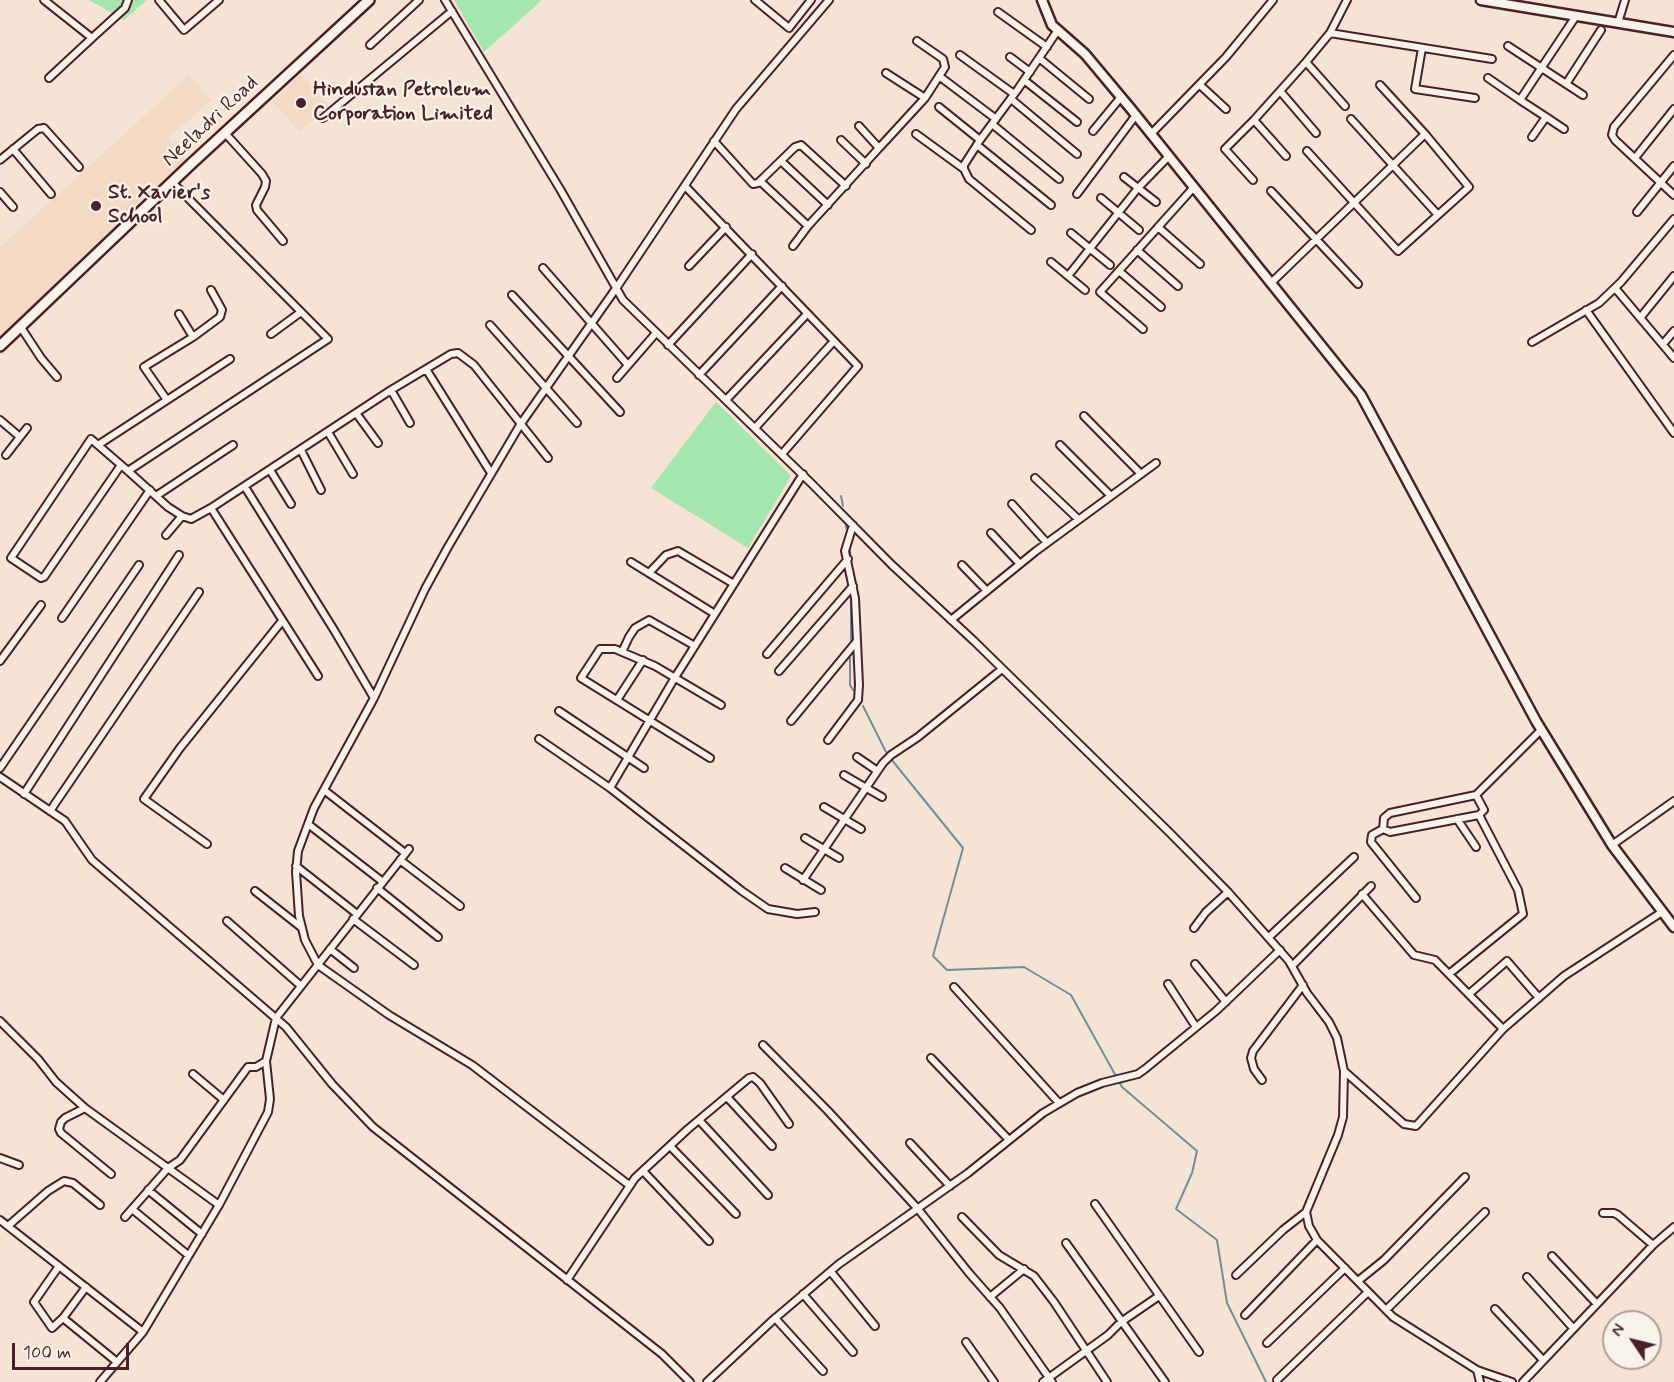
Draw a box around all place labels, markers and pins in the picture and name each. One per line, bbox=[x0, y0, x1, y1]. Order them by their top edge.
place label: Hindustan Petroleum Corporation Limited bbox=[313, 78, 493, 128]
marker: Hindustan Petroleum Corporation Limited bbox=[294, 96, 308, 110]
place label: St. Xavier's School bbox=[108, 181, 210, 231]
marker: St. Xavier's School bbox=[89, 199, 103, 213]

